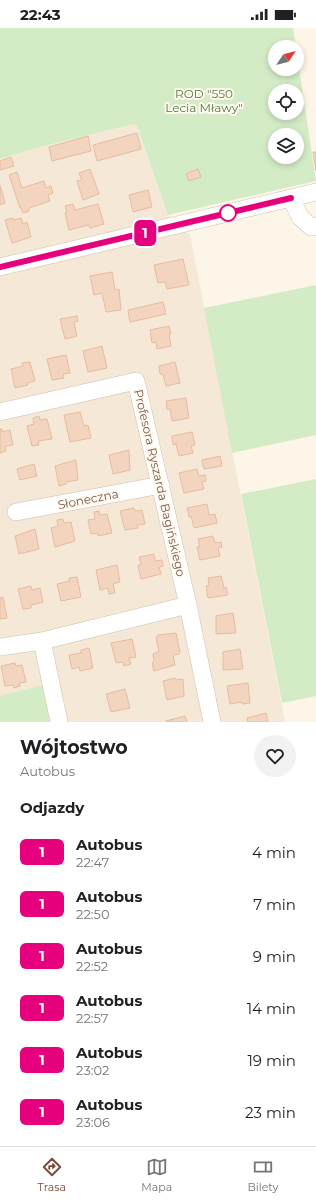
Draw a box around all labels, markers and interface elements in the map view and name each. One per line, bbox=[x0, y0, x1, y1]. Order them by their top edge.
text: 22:43 bbox=[20, 5, 61, 24]
north arrow bbox=[268, 40, 304, 76]
map controls bbox=[268, 40, 304, 164]
button: locate bbox=[268, 84, 304, 120]
park label: ROD "550 Lecia Mławy" bbox=[165, 86, 243, 115]
button: layers bbox=[268, 128, 304, 164]
unlabelled marker bbox=[219, 204, 237, 222]
line badge: 1 bbox=[132, 220, 158, 246]
text: 1 bbox=[142, 224, 148, 242]
street label: Profesora Ryszarda Bagińskiego bbox=[131, 388, 189, 578]
street label: Słoneczna bbox=[56, 486, 120, 512]
button: heart bbox=[254, 735, 296, 777]
text: Wójtostwo bbox=[20, 736, 128, 759]
text: Autobus bbox=[20, 763, 75, 779]
text: Odjazdy bbox=[20, 798, 84, 817]
text: Autobus bbox=[76, 835, 142, 854]
text: 1 bbox=[39, 843, 45, 861]
text: 4 min bbox=[252, 843, 296, 862]
text: 22:47 bbox=[76, 854, 109, 870]
text: Autobus bbox=[76, 887, 142, 906]
text: 1 bbox=[39, 895, 45, 913]
text: 7 min bbox=[253, 895, 296, 914]
text: 22:50 bbox=[76, 906, 110, 922]
text: Autobus bbox=[76, 939, 142, 958]
text: 1 bbox=[39, 947, 45, 965]
text: 9 min bbox=[253, 947, 296, 966]
text: 22:52 bbox=[76, 958, 108, 974]
text: Autobus bbox=[76, 991, 142, 1010]
text: 1 bbox=[39, 999, 45, 1017]
text: 14 min bbox=[247, 999, 296, 1018]
text: 22:57 bbox=[76, 1010, 108, 1026]
text: Autobus bbox=[76, 1043, 142, 1062]
text: 1 bbox=[39, 1051, 45, 1069]
text: 19 min bbox=[247, 1051, 296, 1070]
text: 23:02 bbox=[76, 1062, 109, 1078]
text: Autobus bbox=[76, 1095, 142, 1114]
text: 1 bbox=[39, 1103, 45, 1121]
text: 23 min bbox=[245, 1103, 296, 1122]
text: 23:06 bbox=[76, 1114, 110, 1130]
tab: Trasa bbox=[38, 1156, 66, 1194]
tab: Mapa bbox=[141, 1156, 172, 1194]
tab: Bilety bbox=[247, 1156, 278, 1194]

